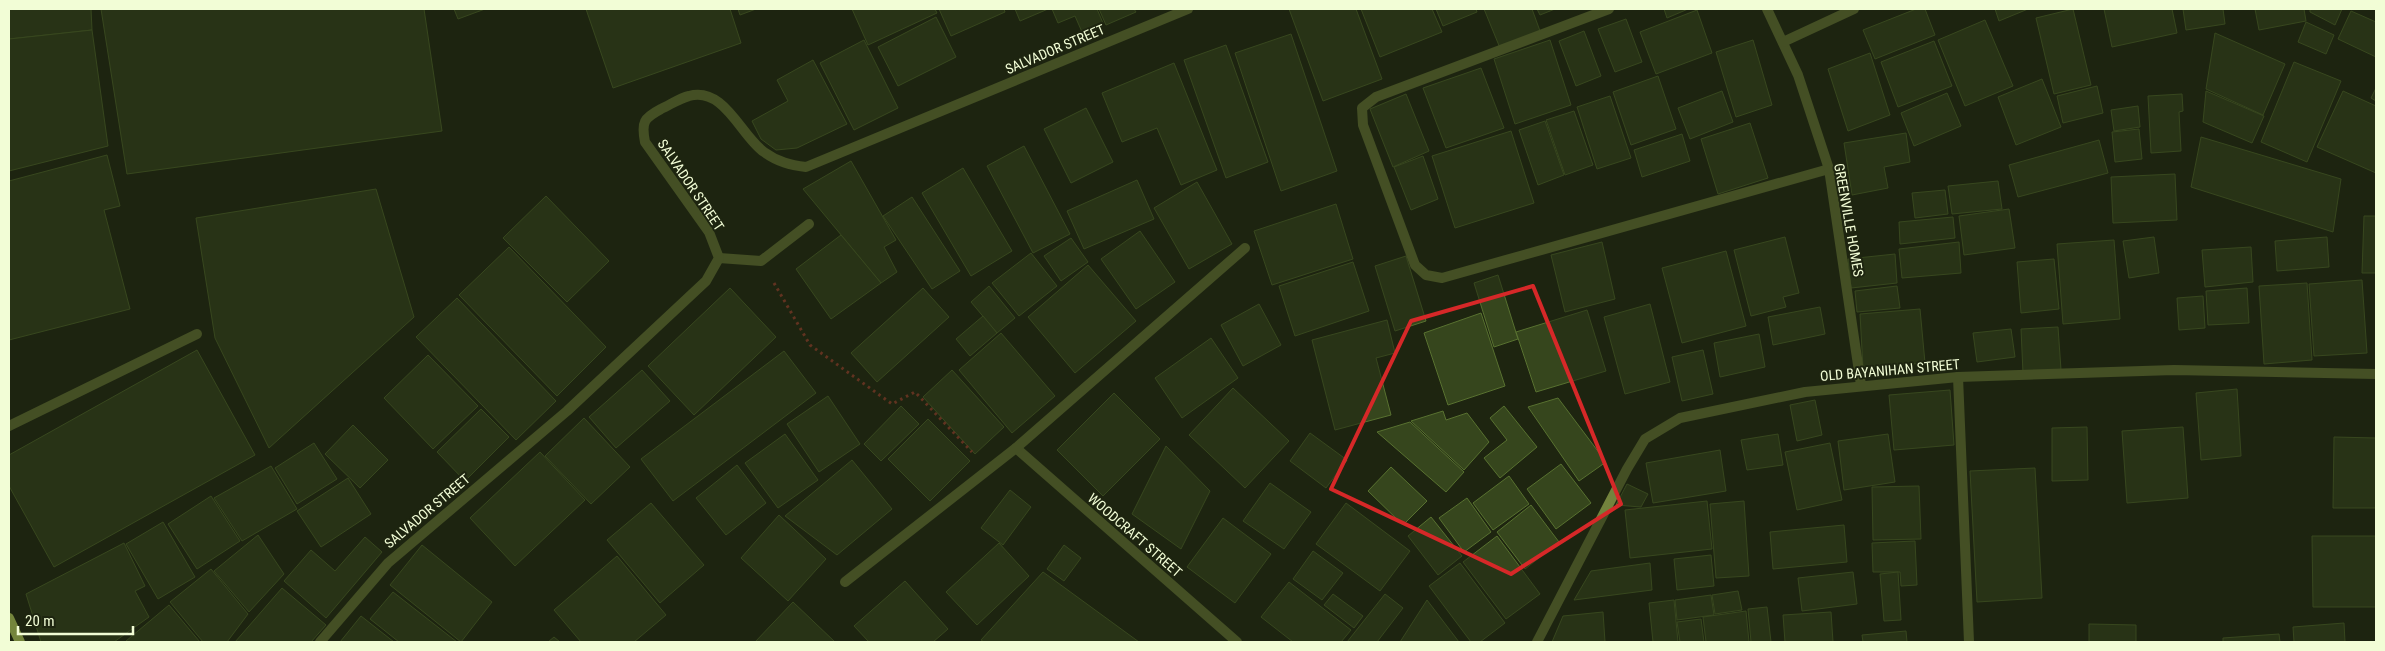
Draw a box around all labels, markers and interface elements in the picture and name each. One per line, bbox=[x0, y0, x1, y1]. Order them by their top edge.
street label: SALVADOR STREET bbox=[1003, 21, 1107, 77]
street label: SALVADOR STREET bbox=[655, 136, 727, 234]
street label: GREENVILLE HOMES bbox=[1831, 162, 1867, 278]
street label: OLD BAYANIHAN STREET bbox=[1819, 356, 1961, 384]
street label: SALVADOR STREET bbox=[381, 471, 473, 551]
street label: WOODCRAFT STREET bbox=[1085, 490, 1185, 580]
scale bar bbox=[18, 604, 132, 636]
text: 20 m bbox=[25, 612, 55, 630]

